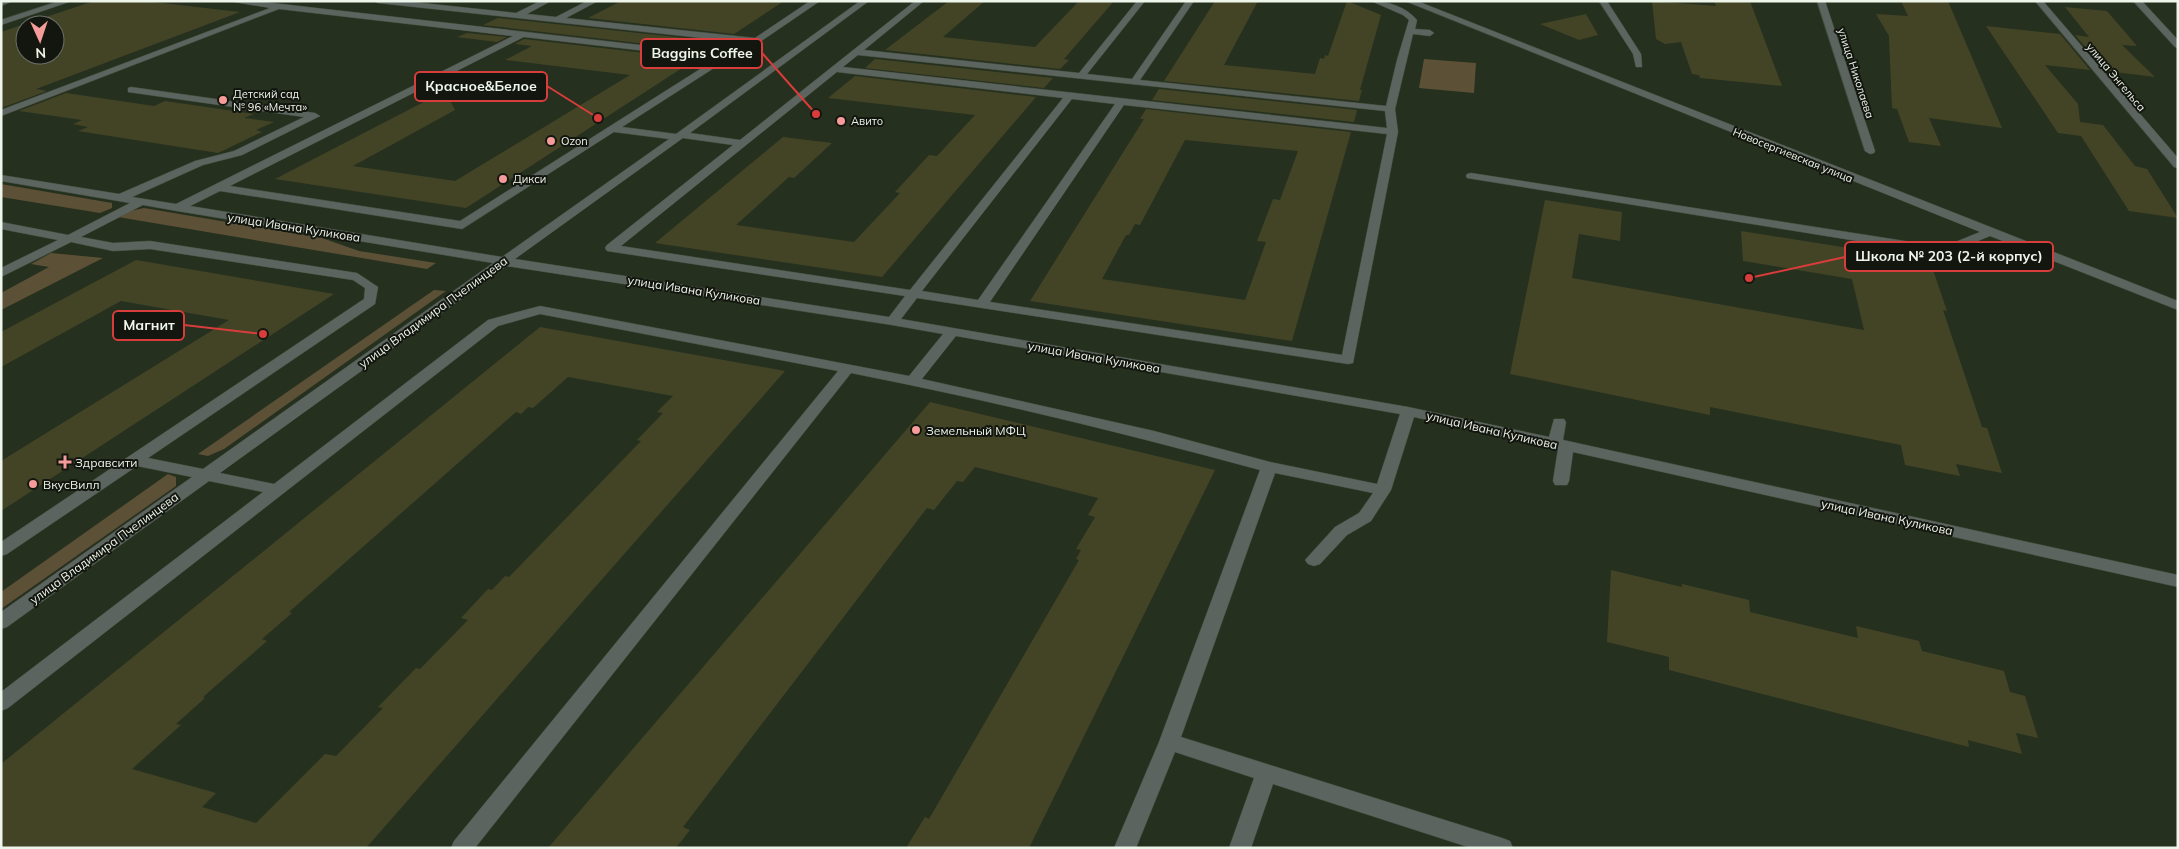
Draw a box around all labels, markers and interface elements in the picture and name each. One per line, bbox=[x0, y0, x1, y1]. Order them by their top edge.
north arrow bbox=[15, 15, 65, 65]
street label: улица Николаева bbox=[1835, 26, 1877, 120]
callout: Baggins Coffee bbox=[641, 39, 762, 68]
street label: улица Энгельса bbox=[2083, 40, 2149, 114]
text: N bbox=[35, 44, 46, 62]
text: Baggins Coffee bbox=[651, 44, 753, 62]
callout: Красное&Белое bbox=[415, 72, 547, 101]
text: Красное&Белое bbox=[425, 77, 537, 95]
place label: Детский сад № 96 «Мечта» bbox=[233, 87, 307, 114]
marker: Детский сад № 96 «Мечта» bbox=[217, 94, 229, 106]
place label: Авито bbox=[851, 114, 883, 128]
marker: Авито bbox=[835, 115, 847, 127]
street label: Новосергиевская улица bbox=[1731, 124, 1855, 186]
place label: Ozon bbox=[561, 134, 588, 148]
marker: Ozon bbox=[545, 135, 557, 147]
place label: Дикси bbox=[513, 172, 546, 186]
marker: Дикси bbox=[497, 173, 509, 185]
street label: улица Ивана Куликова bbox=[227, 209, 361, 245]
callout: Школа № 203 (2-й корпус) bbox=[1845, 242, 2053, 271]
text: Школа № 203 (2-й корпус) bbox=[1855, 247, 2043, 265]
street label: улица Владимира Пчелинцева bbox=[356, 253, 510, 371]
street label: улица Ивана Куликова bbox=[627, 272, 761, 308]
callout: Магнит bbox=[113, 311, 184, 340]
text: Магнит bbox=[123, 316, 175, 334]
street label: улица Ивана Куликова bbox=[1027, 338, 1161, 376]
street label: улица Ивана Куликова bbox=[1425, 408, 1559, 452]
place label: Земельный МФЦ bbox=[926, 423, 1026, 438]
marker: Земельный МФЦ bbox=[910, 424, 922, 436]
place label: Здравсити bbox=[75, 455, 137, 470]
marker: Здравсити bbox=[59, 456, 71, 468]
place label: ВкусВилл bbox=[43, 477, 99, 492]
marker: ВкусВилл bbox=[27, 478, 39, 490]
street label: улица Владимира Пчелинцева bbox=[27, 489, 181, 607]
street label: улица Ивана Куликова bbox=[1820, 496, 1954, 538]

